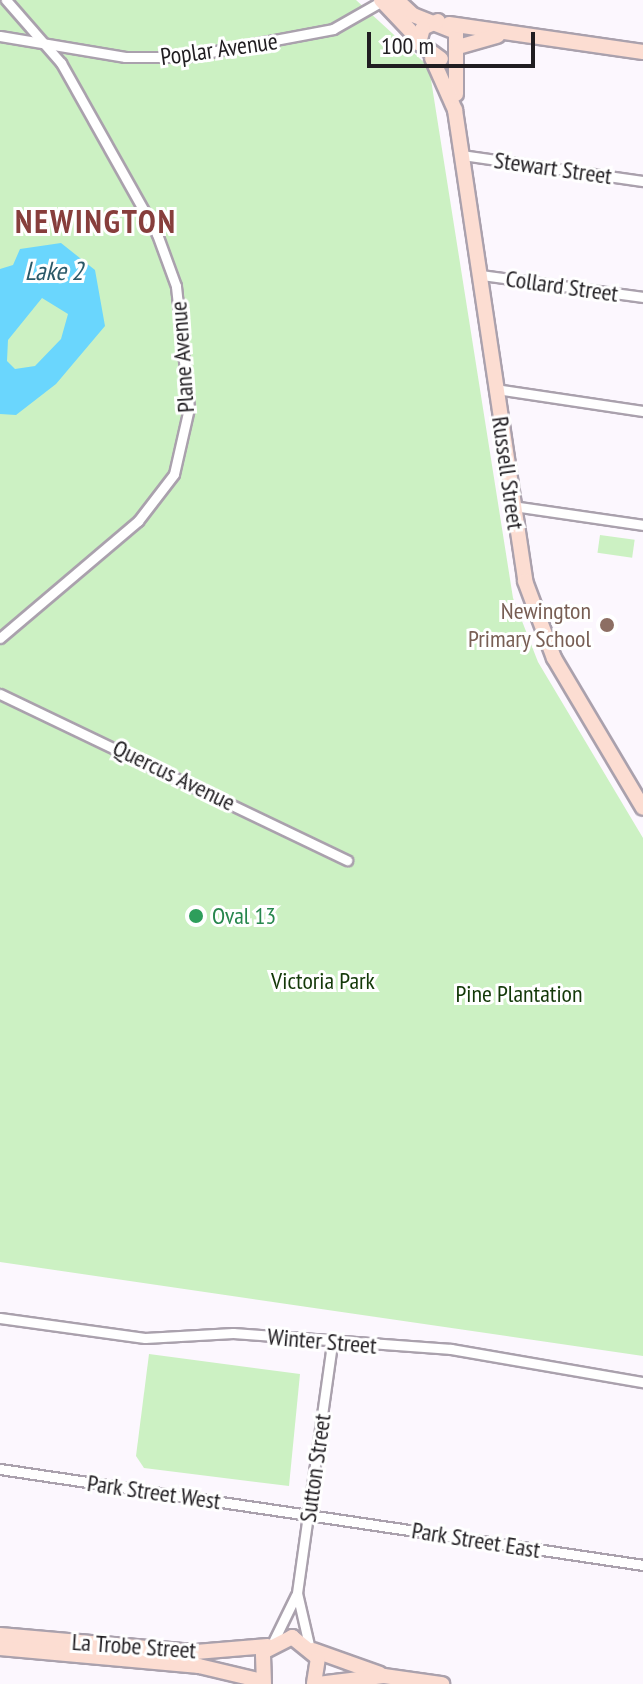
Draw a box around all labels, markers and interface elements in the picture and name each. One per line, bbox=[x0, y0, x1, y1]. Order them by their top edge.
scale bar bbox=[371, 16, 539, 66]
street label: Poplar Avenue bbox=[158, 26, 280, 72]
text: 100 m bbox=[381, 30, 434, 61]
street label: Stewart Street bbox=[492, 145, 614, 191]
district label: NEWINGTON bbox=[15, 202, 177, 240]
water label: Lake 2 bbox=[25, 255, 83, 287]
street label: Collard Street bbox=[504, 264, 620, 308]
street label: Plane Avenue bbox=[164, 300, 200, 414]
street label: Russell Street bbox=[486, 415, 530, 531]
place label: Newington Primary School bbox=[467, 597, 591, 653]
marker: Newington Primary School bbox=[598, 616, 616, 634]
street label: Quercus Avenue bbox=[108, 733, 240, 817]
place label: Oval 13 bbox=[212, 902, 276, 930]
marker: Oval 13 bbox=[187, 907, 205, 925]
park label: Victoria Park bbox=[271, 967, 375, 995]
park label: Pine Plantation bbox=[455, 980, 583, 1008]
street label: Winter Street bbox=[266, 1322, 378, 1360]
street label: Sutton Street bbox=[293, 1412, 337, 1524]
street label: Park Street West bbox=[85, 1468, 223, 1516]
street label: Park Street East bbox=[409, 1516, 543, 1564]
street label: La Trobe Street bbox=[71, 1627, 197, 1665]

